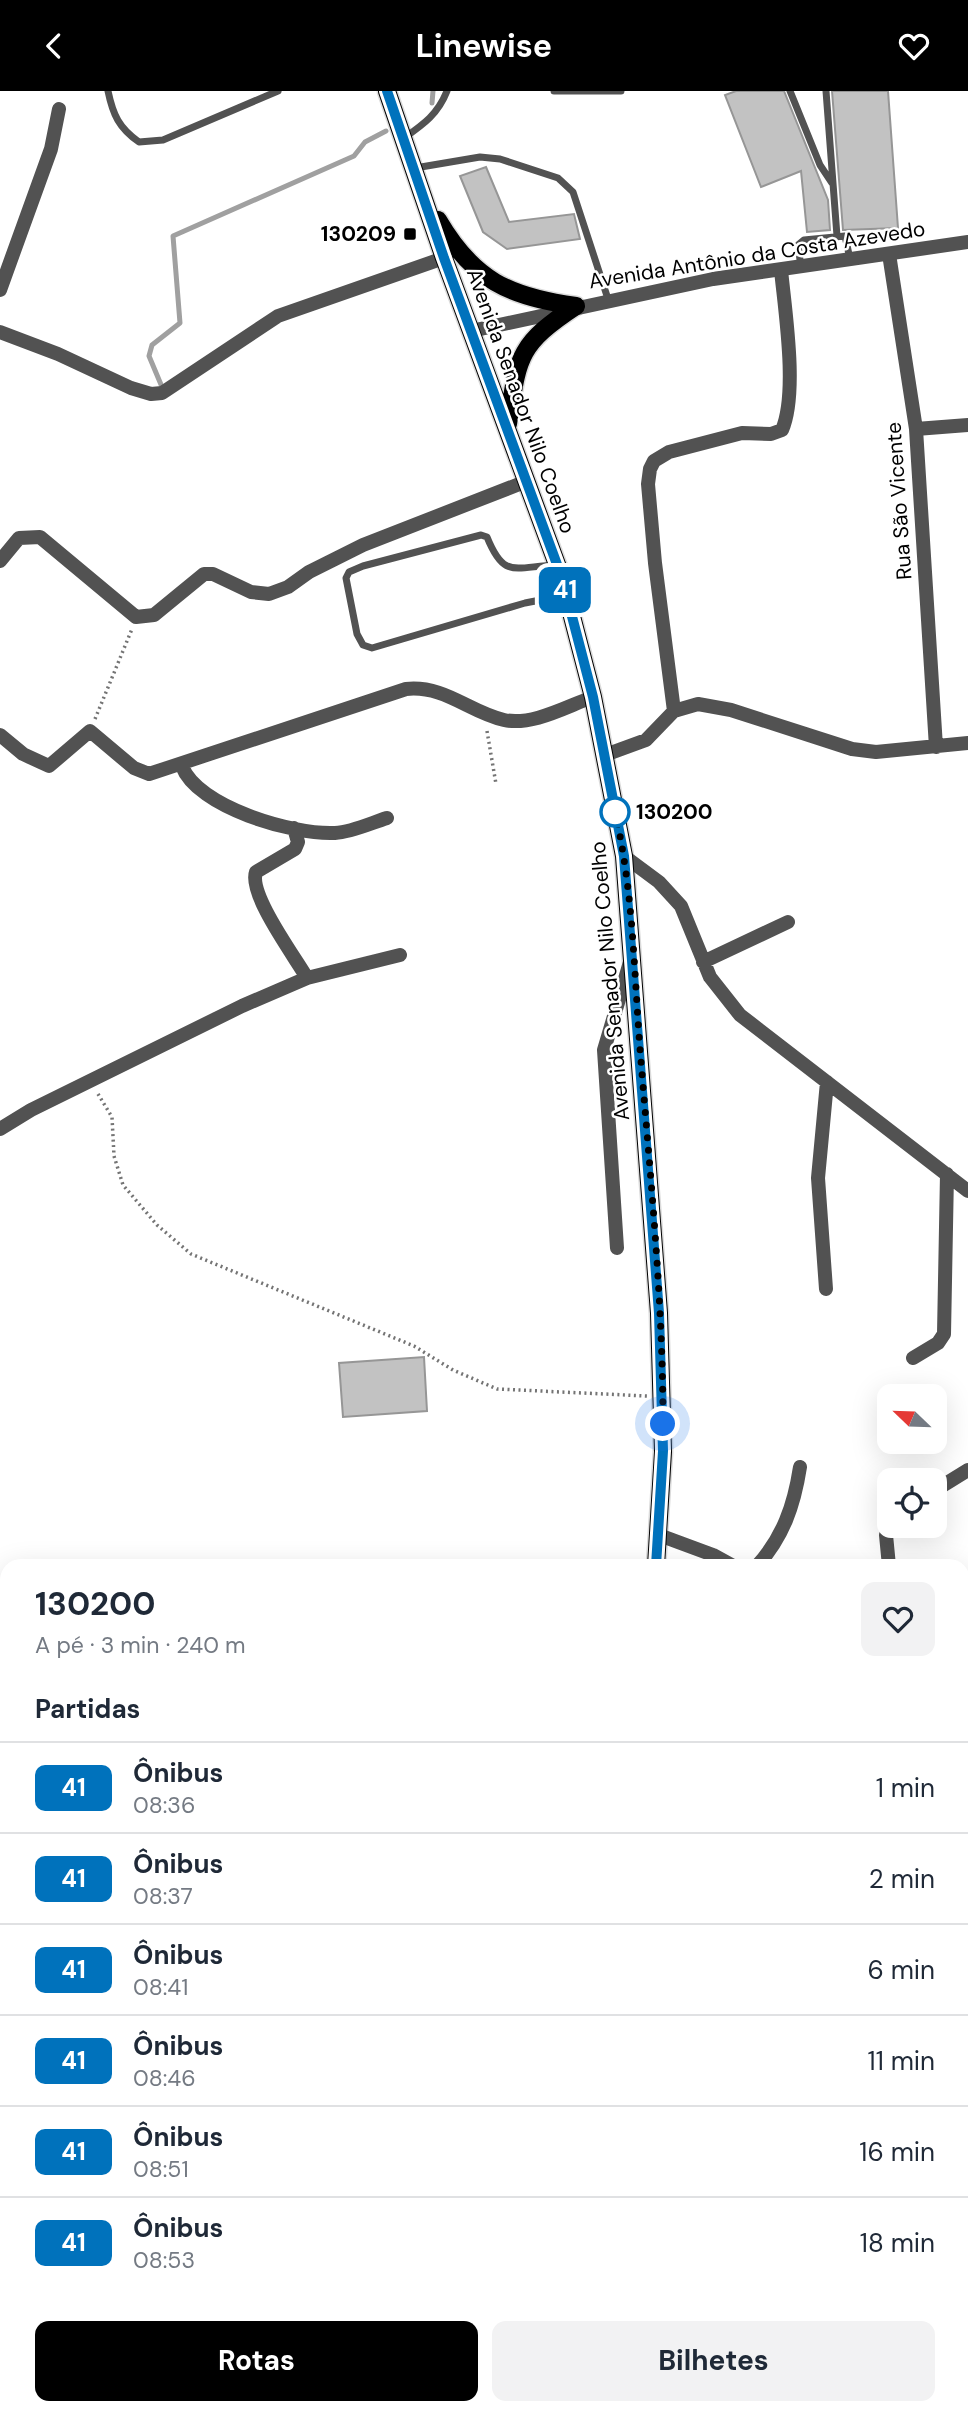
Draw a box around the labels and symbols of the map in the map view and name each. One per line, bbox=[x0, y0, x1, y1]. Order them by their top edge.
street label: Avenida Antônio da Costa Azevedo bbox=[587, 215, 927, 295]
place label: 130209 bbox=[321, 220, 396, 248]
marker: 130209 bbox=[402, 226, 418, 242]
street label: Avenida Senador Nilo Coelho bbox=[460, 265, 582, 537]
street label: Rua São Vicente bbox=[880, 421, 918, 581]
line badge: 41 bbox=[534, 567, 596, 613]
marker: 130200 bbox=[600, 797, 630, 827]
place label: 130200 bbox=[636, 798, 713, 826]
street label: Avenida Senador Nilo Coelho bbox=[584, 840, 636, 1122]
north arrow bbox=[877, 1384, 947, 1454]
your location bbox=[645, 1406, 680, 1441]

